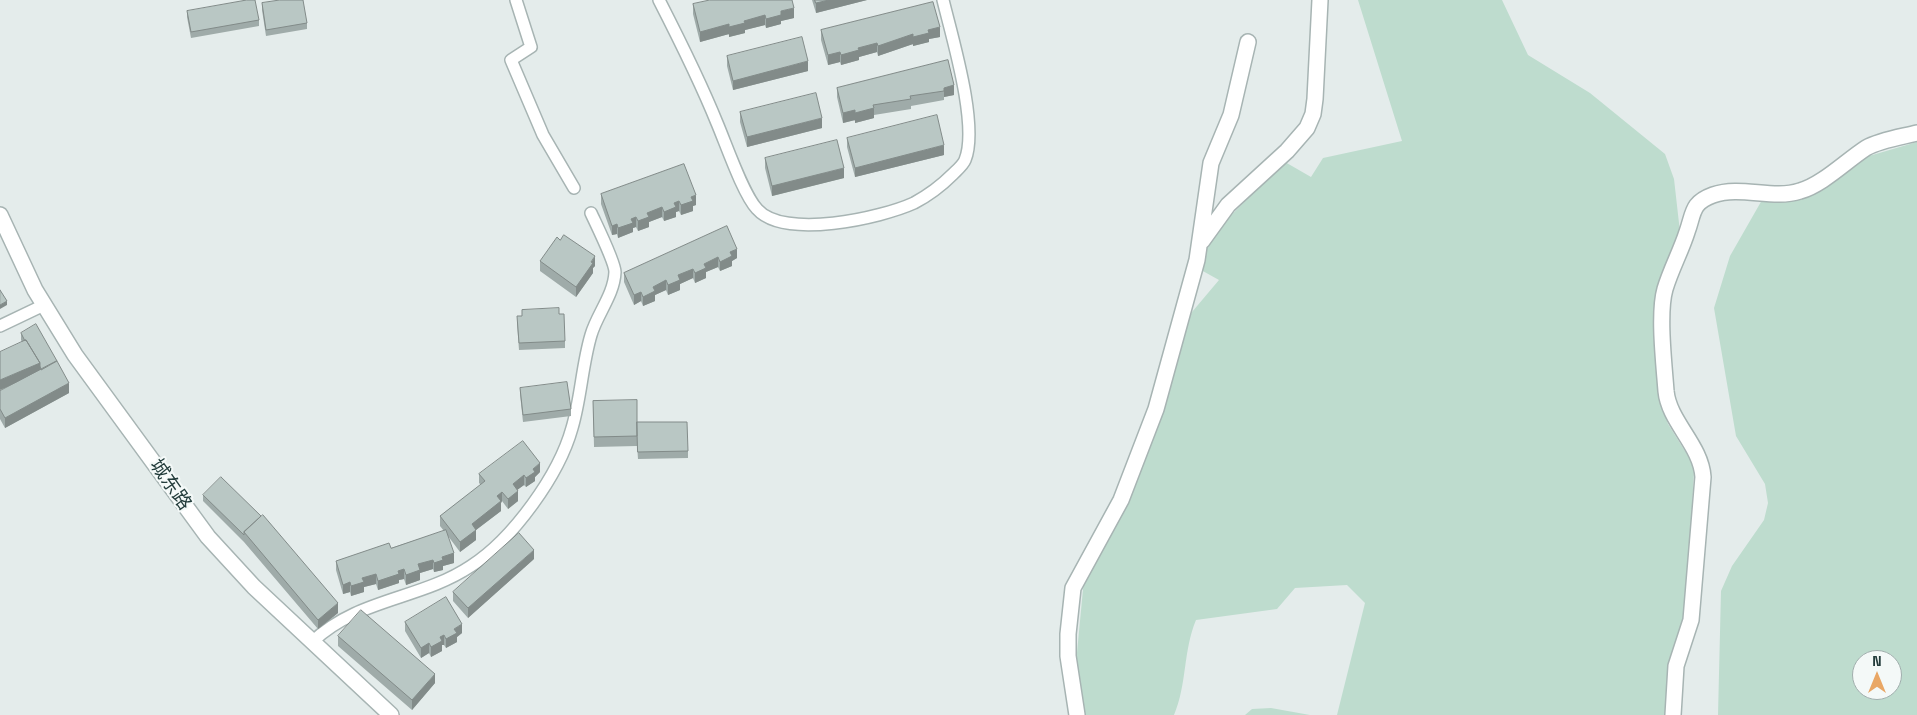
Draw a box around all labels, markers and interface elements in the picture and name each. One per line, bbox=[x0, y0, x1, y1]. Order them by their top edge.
street label: 城东路 bbox=[144, 455, 196, 515]
north arrow bbox=[1852, 650, 1902, 700]
text: N bbox=[1872, 652, 1882, 670]

